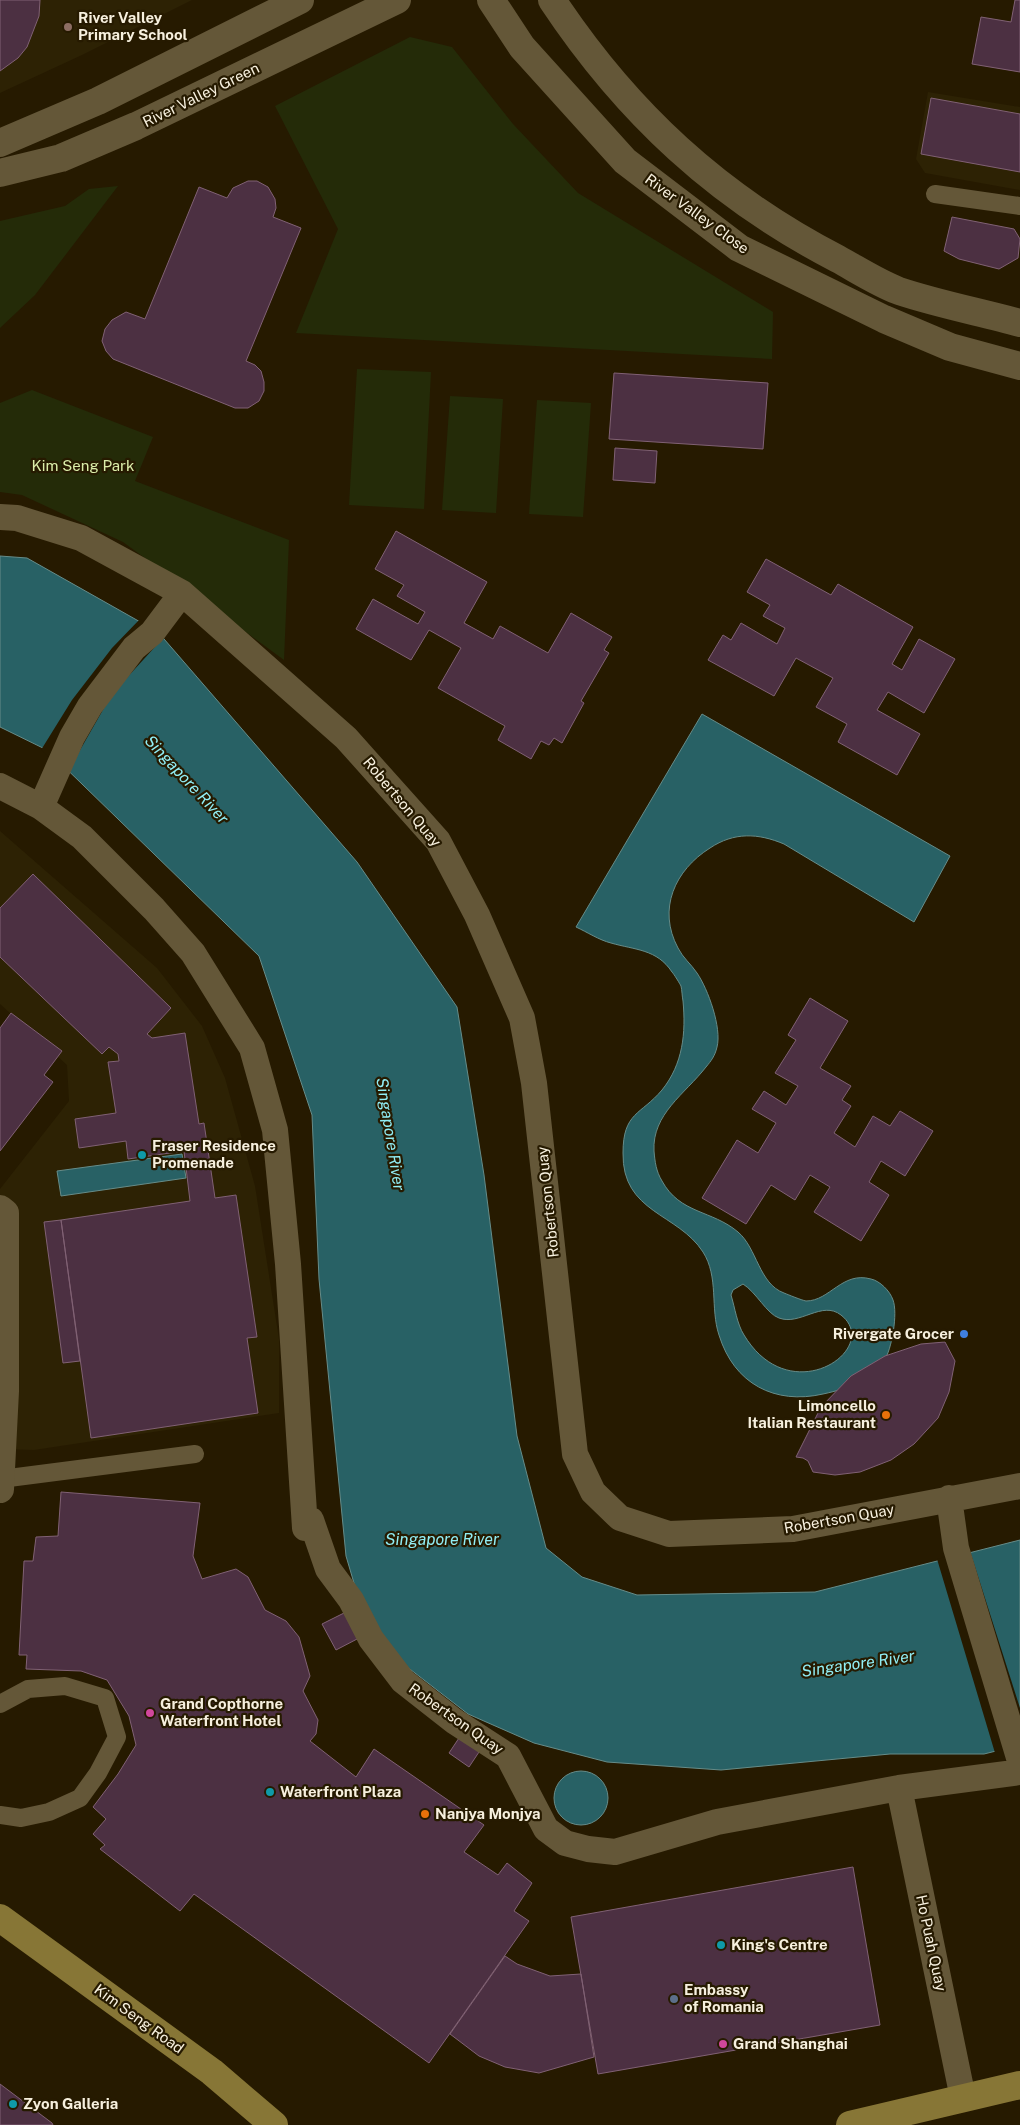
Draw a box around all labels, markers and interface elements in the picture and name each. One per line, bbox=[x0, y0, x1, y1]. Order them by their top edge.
place label: River Valley Primary School bbox=[78, 9, 188, 43]
marker: River Valley Primary School bbox=[62, 21, 74, 33]
street label: River Valley Green bbox=[140, 59, 262, 130]
street label: River Valley Close bbox=[642, 170, 752, 257]
park label: Kim Seng Park bbox=[32, 457, 134, 474]
water label: Singapore River bbox=[141, 731, 233, 828]
street label: Robertson Quay bbox=[360, 753, 445, 850]
water label: Singapore River bbox=[372, 1076, 409, 1193]
place label: Fraser Residence Promenade bbox=[152, 1137, 276, 1171]
street label: Robertson Quay bbox=[533, 1146, 562, 1258]
marker: Fraser Residence Promenade bbox=[136, 1149, 148, 1161]
place label: Rivergate Grocer bbox=[833, 1325, 954, 1342]
marker: Rivergate Grocer bbox=[958, 1328, 970, 1340]
place label: Limoncello Italian Restaurant bbox=[747, 1397, 876, 1431]
marker: Limoncello Italian Restaurant bbox=[880, 1409, 892, 1421]
street label: Robertson Quay bbox=[782, 1500, 895, 1537]
water label: Singapore River bbox=[385, 1530, 500, 1549]
water label: Singapore River bbox=[800, 1646, 917, 1681]
street label: Robertson Quay bbox=[406, 1680, 507, 1758]
place label: Grand Copthorne Waterfront Hotel bbox=[160, 1695, 283, 1729]
marker: Grand Copthorne Waterfront Hotel bbox=[144, 1707, 156, 1719]
place label: Waterfront Plaza bbox=[280, 1783, 401, 1800]
marker: Waterfront Plaza bbox=[264, 1786, 276, 1798]
place label: Nanjya Monjya bbox=[435, 1805, 541, 1822]
marker: Nanjya Monjya bbox=[419, 1808, 431, 1820]
street label: Ho Puah Quay bbox=[913, 1893, 950, 1993]
place label: King's Centre bbox=[731, 1936, 828, 1953]
marker: King's Centre bbox=[715, 1939, 727, 1951]
street label: Kim Seng Road bbox=[91, 1980, 187, 2057]
place label: Embassy of Romania bbox=[684, 1981, 764, 2015]
marker: Embassy of Romania bbox=[668, 1993, 680, 2005]
place label: Grand Shanghai bbox=[733, 2035, 848, 2052]
marker: Grand Shanghai bbox=[717, 2038, 729, 2050]
place label: Zyon Galleria bbox=[23, 2095, 118, 2112]
marker: Zyon Galleria bbox=[7, 2098, 19, 2110]

